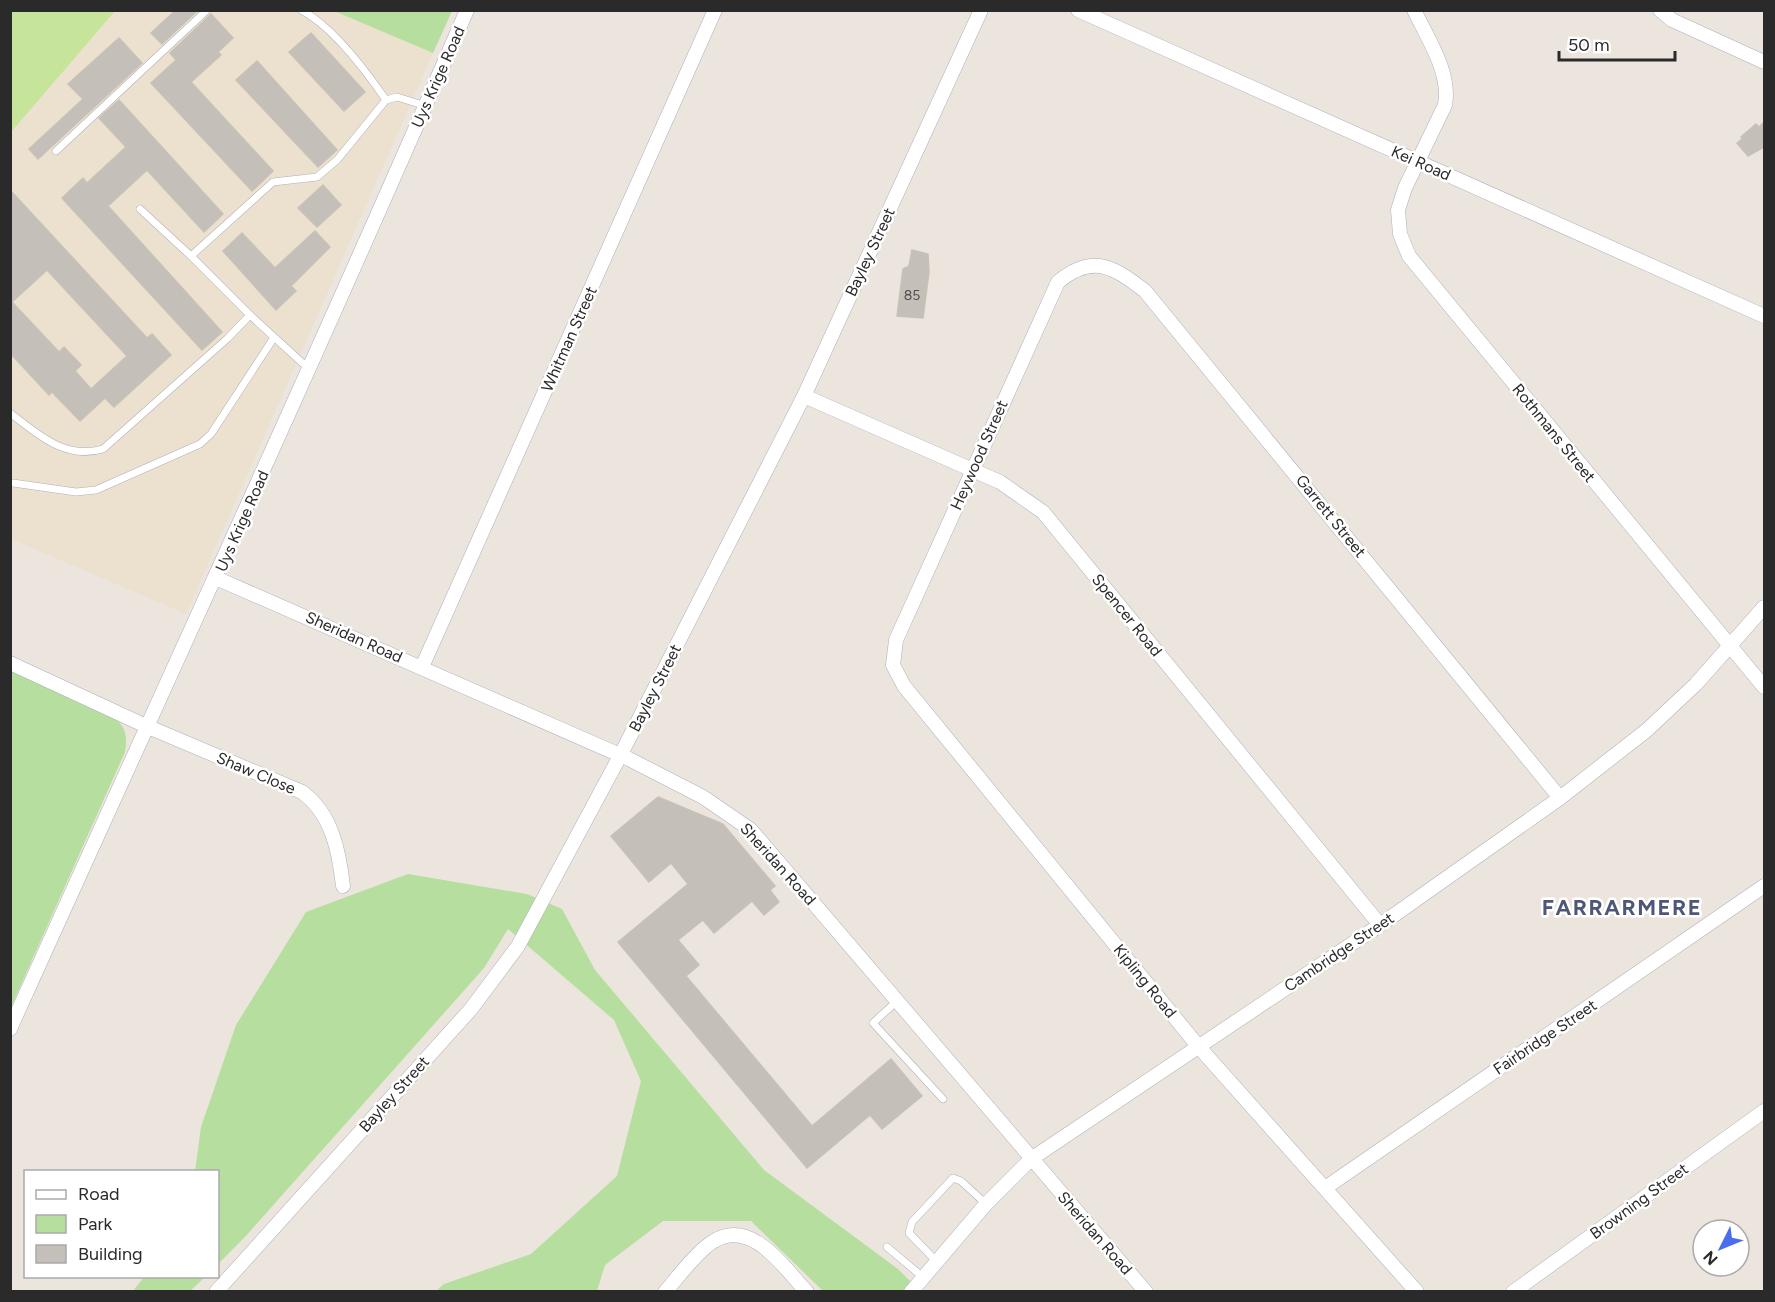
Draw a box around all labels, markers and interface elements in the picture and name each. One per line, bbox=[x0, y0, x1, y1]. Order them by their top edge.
street label: Uys Krige Road bbox=[407, 23, 469, 131]
scale bar bbox=[1559, 24, 1674, 62]
text: 50 m bbox=[1568, 34, 1610, 56]
street label: Kei Road bbox=[1388, 142, 1454, 184]
street label: Bayley Street bbox=[841, 205, 899, 299]
street label: Whitman Street bbox=[537, 283, 601, 395]
house number: 85 bbox=[904, 287, 920, 304]
street label: Rothmans Street bbox=[1508, 380, 1600, 486]
street label: Heywood Street bbox=[946, 397, 1012, 513]
street label: Uys Krige Road bbox=[211, 467, 273, 575]
street label: Garrett Street bbox=[1292, 471, 1370, 561]
street label: Spencer Road bbox=[1088, 570, 1166, 660]
street label: Sheridan Road bbox=[303, 607, 405, 667]
street label: Bayley Street bbox=[625, 641, 685, 735]
street label: Shaw Close bbox=[214, 748, 299, 798]
street label: Sheridan Road bbox=[736, 819, 820, 909]
district label: FARRARMERE bbox=[1542, 894, 1702, 921]
street label: Cambridge Street bbox=[1281, 908, 1397, 996]
street label: Kipling Road bbox=[1110, 940, 1180, 1022]
street label: Fairbridge Street bbox=[1490, 995, 1600, 1079]
street label: Bayley Street bbox=[355, 1052, 433, 1136]
street label: Browning Street bbox=[1586, 1159, 1692, 1243]
legend bbox=[24, 1170, 219, 1278]
text: Road bbox=[78, 1183, 119, 1205]
street label: Sheridan Road bbox=[1054, 1188, 1136, 1278]
text: Park bbox=[78, 1213, 113, 1235]
north arrow bbox=[1691, 1218, 1751, 1278]
text: Building bbox=[78, 1243, 143, 1265]
text: N bbox=[1699, 1247, 1722, 1269]

